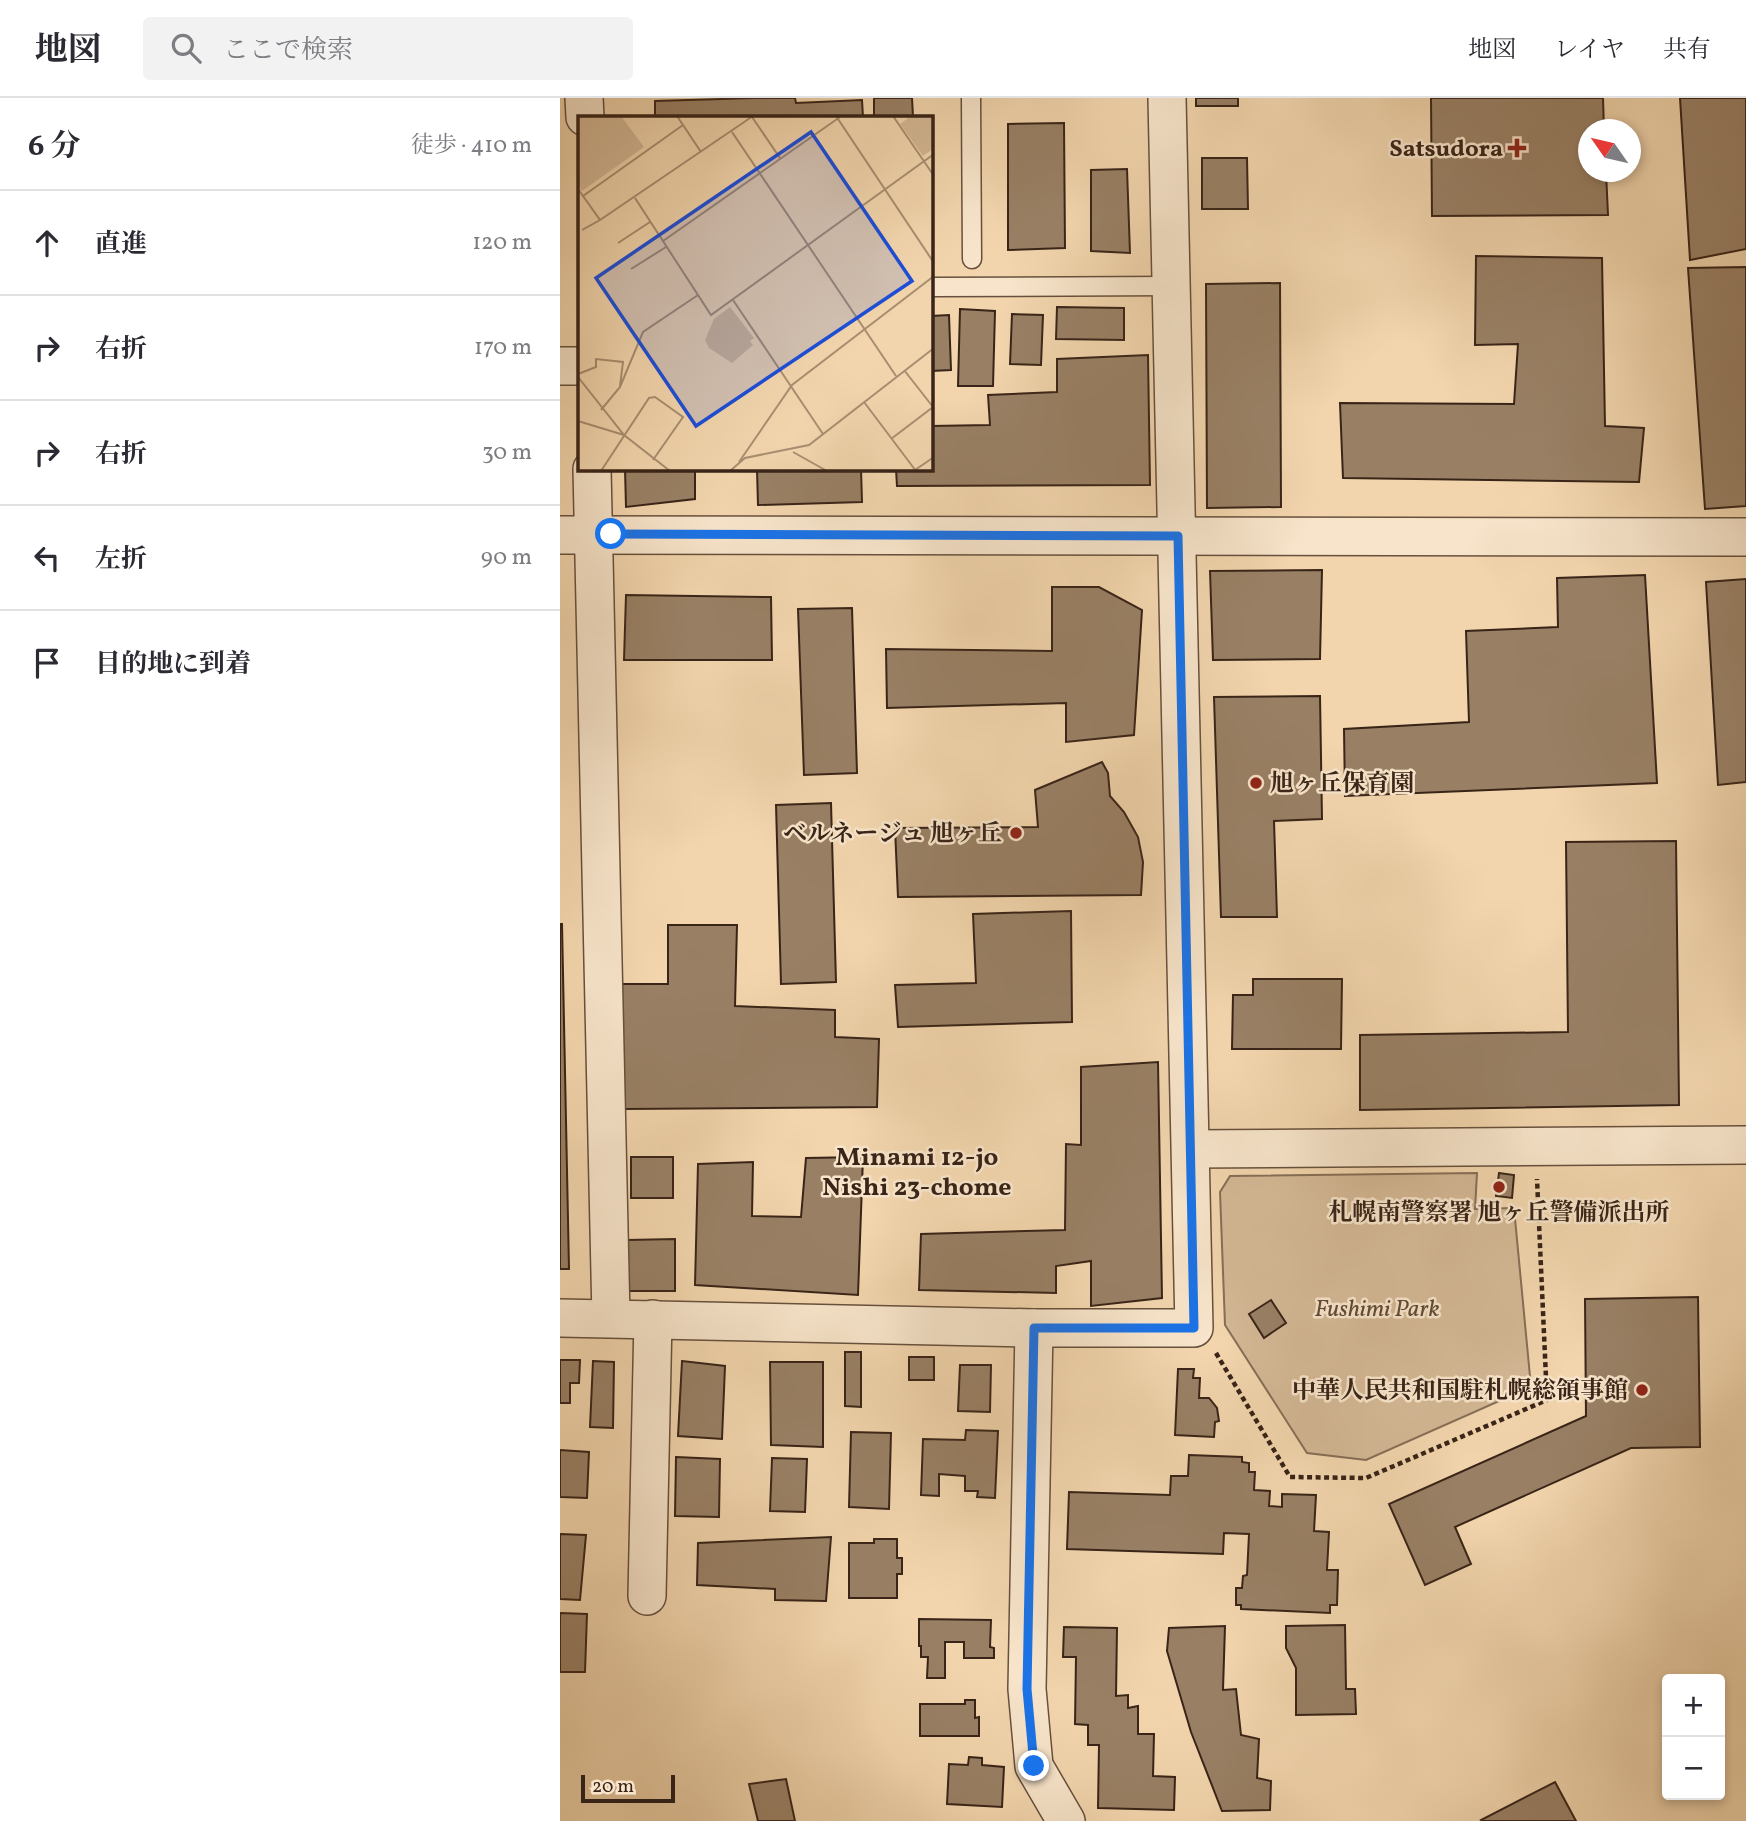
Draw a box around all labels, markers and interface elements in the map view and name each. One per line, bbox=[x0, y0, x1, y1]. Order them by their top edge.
search box bbox=[143, 17, 633, 80]
text: 地図 bbox=[35, 29, 101, 75]
icon: search bbox=[167, 29, 205, 67]
text: ここで検索 bbox=[223, 33, 353, 69]
text: 地図 bbox=[1468, 34, 1516, 68]
text: レイヤ bbox=[1554, 34, 1625, 68]
text: 共有 bbox=[1663, 34, 1711, 68]
inset map bbox=[578, 116, 933, 471]
north arrow bbox=[1578, 119, 1641, 182]
text: 6 分 bbox=[28, 126, 80, 168]
text: 徒歩 · 410 m bbox=[411, 130, 532, 162]
place label: Satsudora bbox=[1389, 133, 1503, 167]
marker: Satsudora bbox=[1509, 140, 1525, 156]
icon: ahead bbox=[28, 224, 66, 262]
text: 直進 bbox=[95, 227, 147, 263]
text: 120 m bbox=[472, 227, 532, 259]
icon: right bbox=[28, 329, 66, 367]
text: 右折 bbox=[95, 332, 147, 368]
text: 170 m bbox=[474, 332, 532, 364]
icon: right bbox=[28, 434, 66, 472]
text: 右折 bbox=[95, 437, 147, 473]
text: 30 m bbox=[482, 437, 532, 469]
route start bbox=[595, 518, 626, 549]
icon: left bbox=[28, 539, 66, 577]
text: 左折 bbox=[95, 542, 147, 578]
text: 90 m bbox=[481, 542, 532, 574]
icon: arrive bbox=[28, 644, 66, 682]
text: 目的地に到着 bbox=[95, 647, 251, 683]
place label: 旭ヶ丘保育園 bbox=[1270, 768, 1414, 802]
marker: 旭ヶ丘保育園 bbox=[1248, 775, 1264, 791]
place label: ベルネージュ 旭ヶ丘 bbox=[783, 818, 1002, 852]
marker: ベルネージュ 旭ヶ丘 bbox=[1008, 825, 1024, 841]
district label: Minami 12-jo Nishi 23-chome bbox=[822, 1140, 1012, 1206]
marker: 札幌南警察署 旭ヶ丘警備派出所 bbox=[1491, 1179, 1507, 1195]
place label: 札幌南警察署 旭ヶ丘警備派出所 bbox=[1329, 1197, 1669, 1231]
park label: Fushimi Park bbox=[1314, 1293, 1440, 1327]
place label: 中華人民共和国駐札幌総領事館 bbox=[1292, 1375, 1628, 1409]
marker: 中華人民共和国駐札幌総領事館 bbox=[1634, 1382, 1650, 1398]
map controls bbox=[1662, 1674, 1725, 1800]
button: + bbox=[1662, 1674, 1725, 1737]
button: − bbox=[1662, 1737, 1725, 1800]
route end bbox=[1018, 1750, 1049, 1781]
scale bar bbox=[581, 1772, 676, 1804]
text: 20 m bbox=[592, 1774, 634, 1800]

